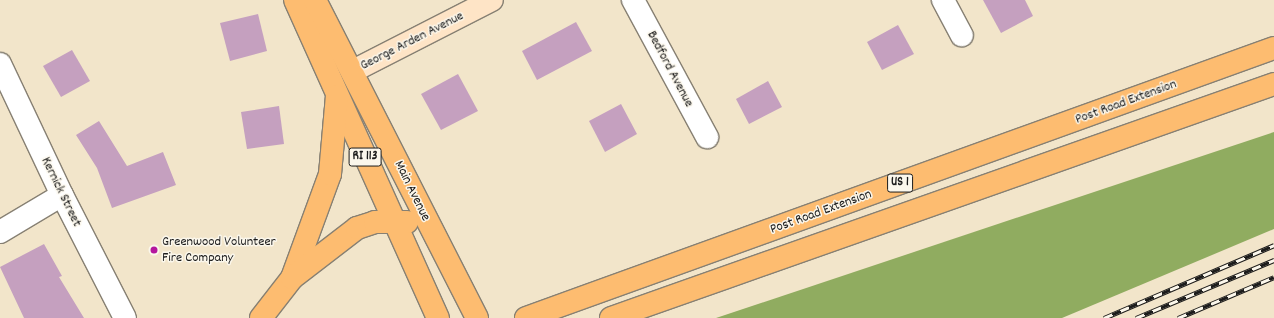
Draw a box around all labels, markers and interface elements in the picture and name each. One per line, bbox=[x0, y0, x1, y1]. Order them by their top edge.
street label: George Arden Avenue bbox=[358, 8, 466, 74]
street label: Bedford Avenue bbox=[643, 28, 697, 110]
street label: Post Road Extension bbox=[1073, 76, 1179, 128]
road number: RI 113 bbox=[348, 146, 382, 168]
street label: Kernick Street bbox=[37, 154, 85, 230]
street label: Main Avenue bbox=[390, 158, 434, 224]
road number: US 1 bbox=[887, 172, 913, 194]
street label: Post Road Extension bbox=[768, 186, 874, 238]
place label: Greenwood Volunteer Fire Company bbox=[162, 234, 276, 266]
marker: Greenwood Volunteer Fire Company bbox=[149, 245, 159, 255]

